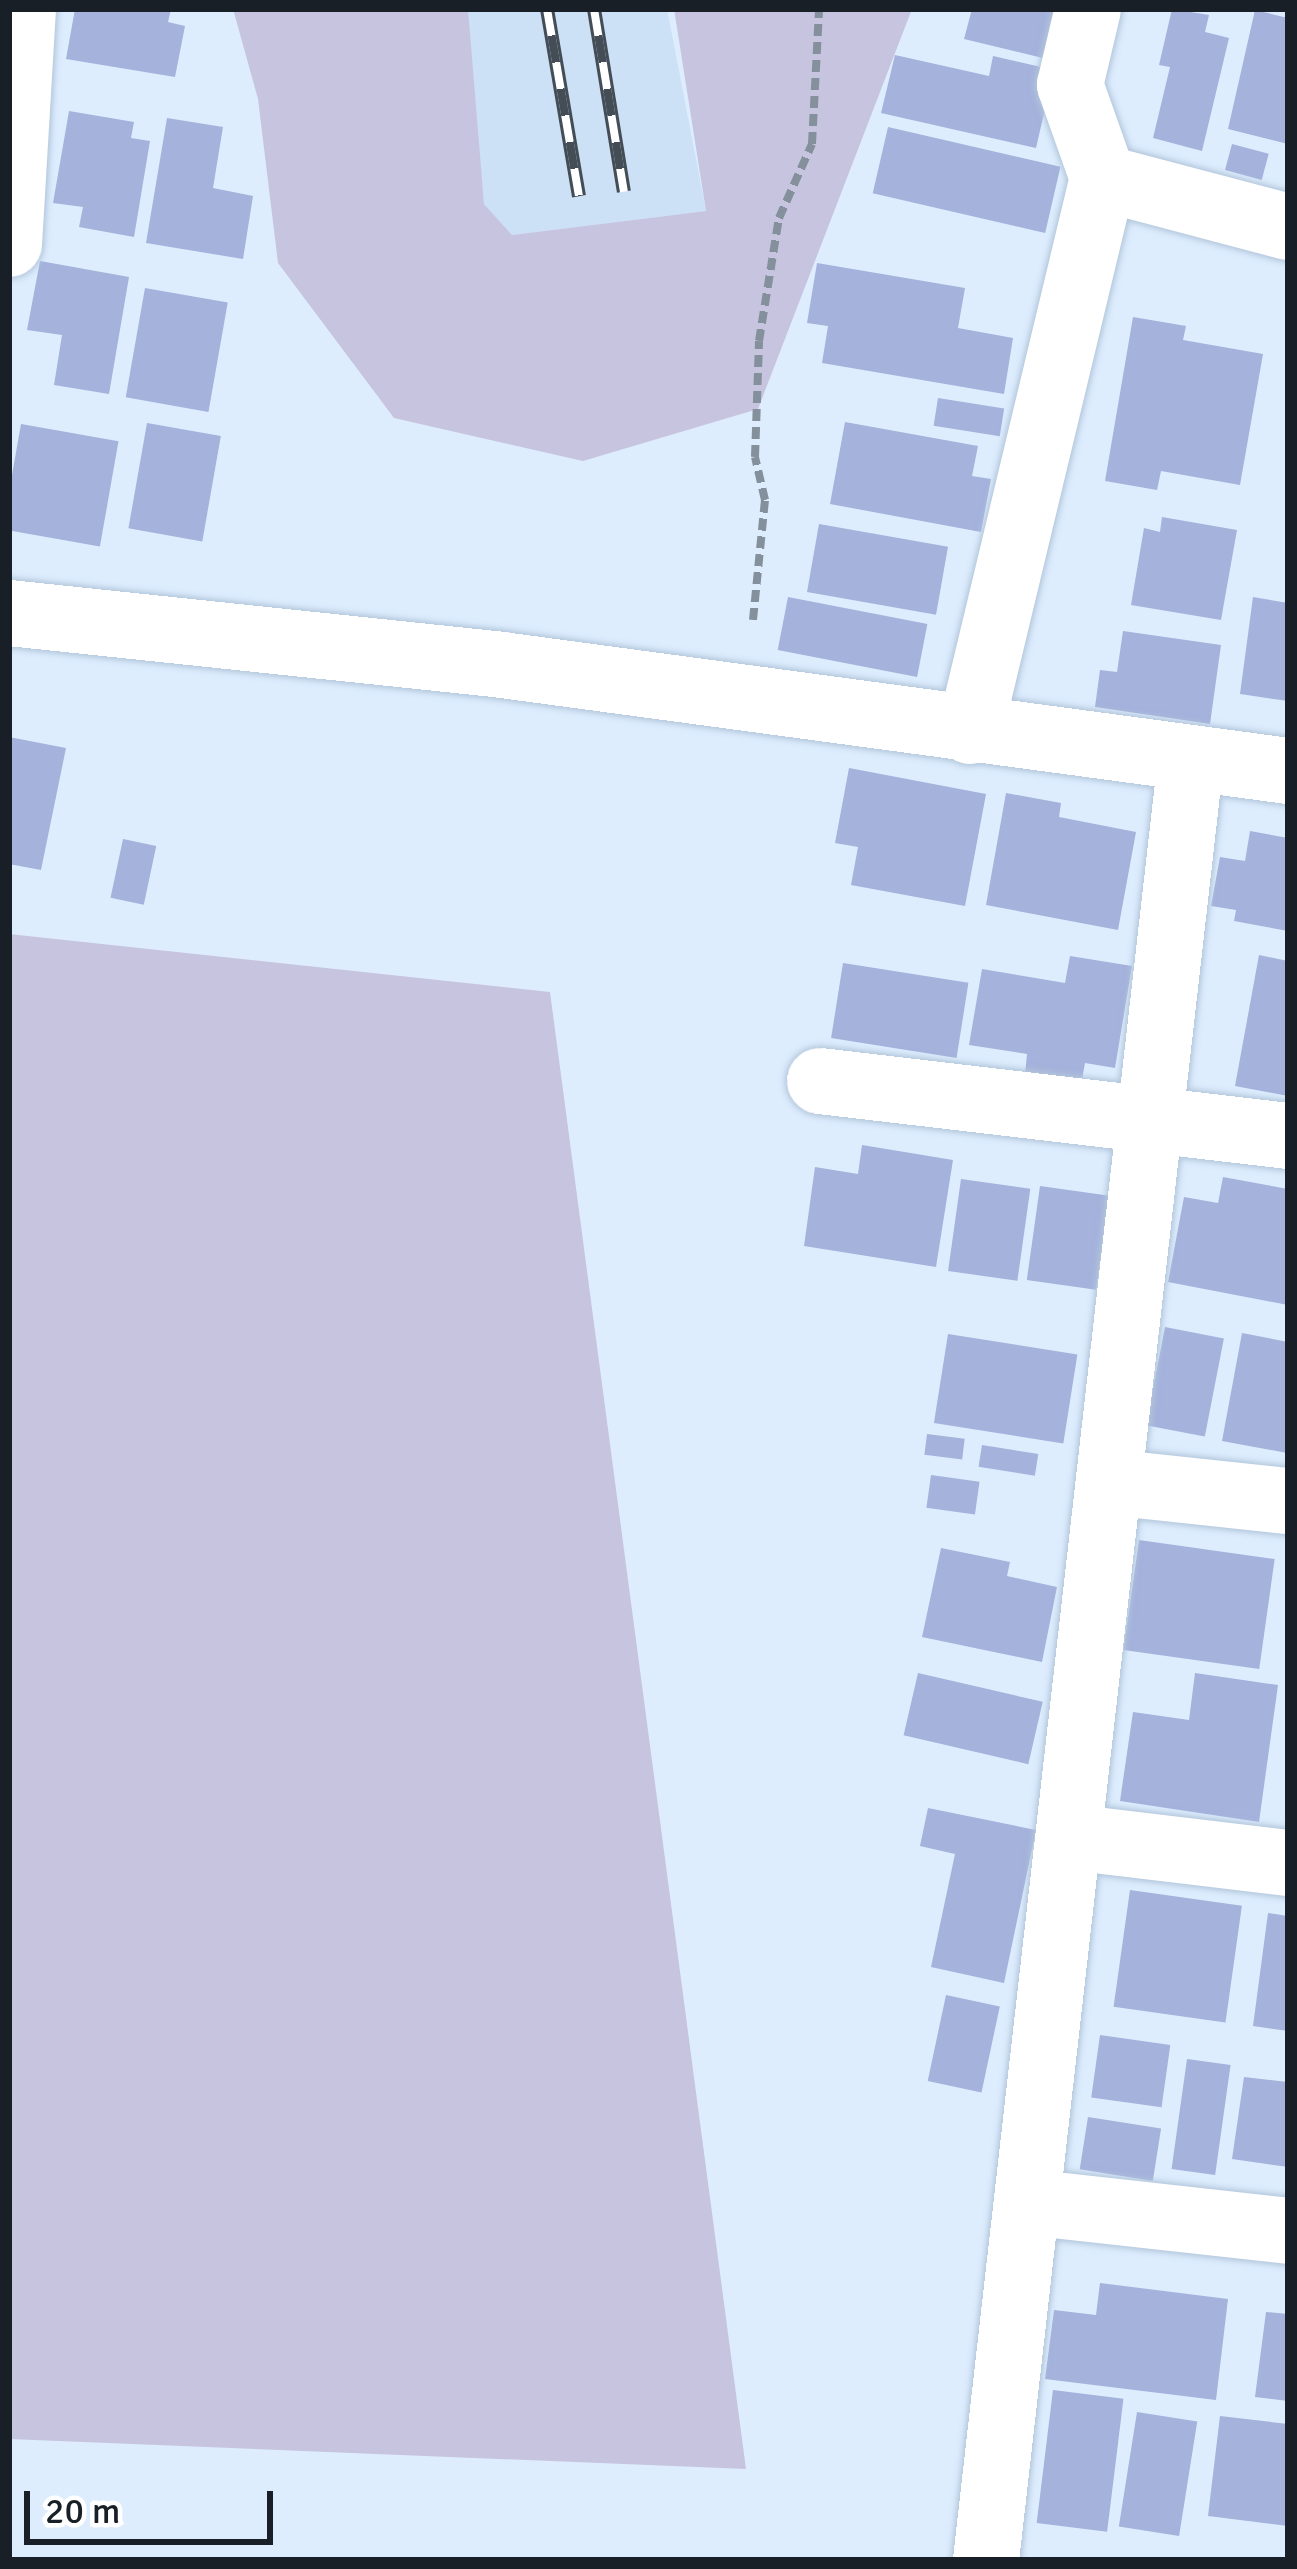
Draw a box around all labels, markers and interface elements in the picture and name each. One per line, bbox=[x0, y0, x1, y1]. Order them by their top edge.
scale bar bbox=[30, 2467, 279, 2541]
text: 20 m bbox=[45, 2489, 121, 2534]

